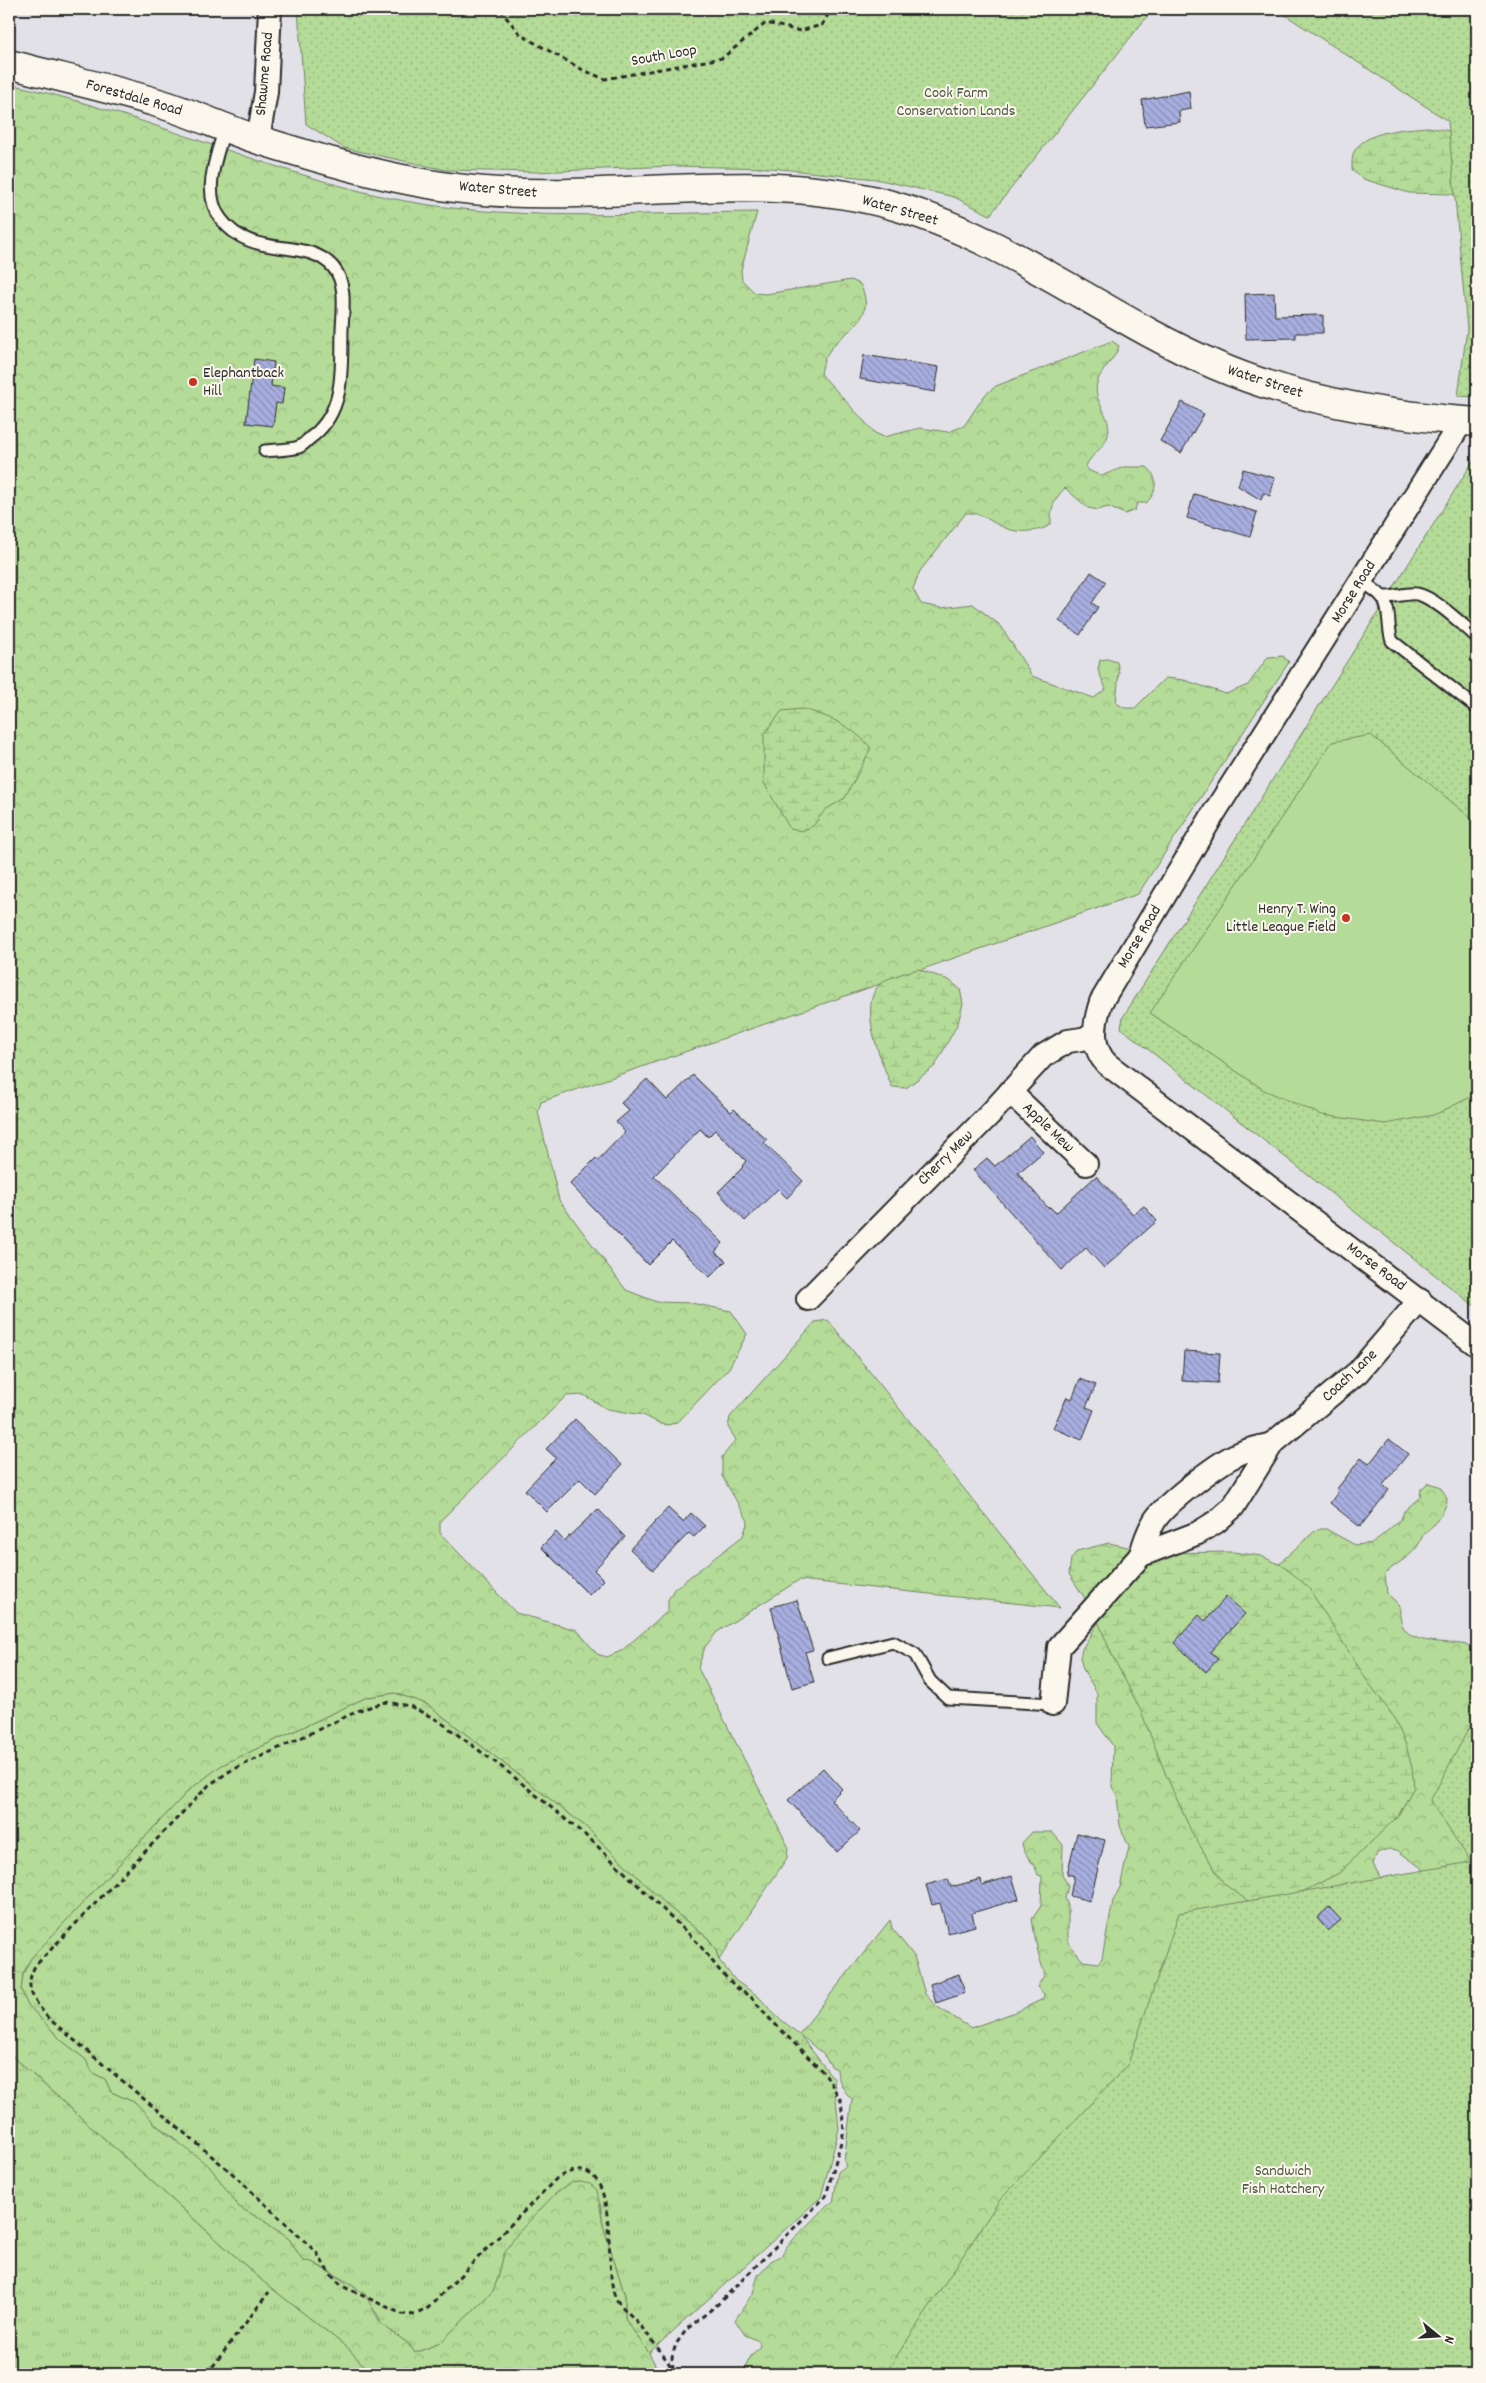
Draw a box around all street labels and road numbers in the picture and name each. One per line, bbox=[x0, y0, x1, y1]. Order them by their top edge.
street label: Shawme Road bbox=[250, 31, 280, 117]
street label: South Loop bbox=[629, 39, 699, 73]
street label: Forestdale Road bbox=[83, 73, 185, 123]
street label: Water Street bbox=[458, 175, 538, 205]
street label: Water Street bbox=[859, 189, 941, 233]
street label: Water Street bbox=[1224, 359, 1306, 405]
street label: Morse Road bbox=[1326, 556, 1382, 628]
street label: Morse Road bbox=[1112, 901, 1168, 973]
street label: Apple Mew bbox=[1017, 1097, 1079, 1159]
street label: Cherry Mew bbox=[913, 1125, 979, 1191]
street label: Morse Road bbox=[1341, 1237, 1411, 1297]
street label: Coach Lane bbox=[1317, 1344, 1383, 1408]

